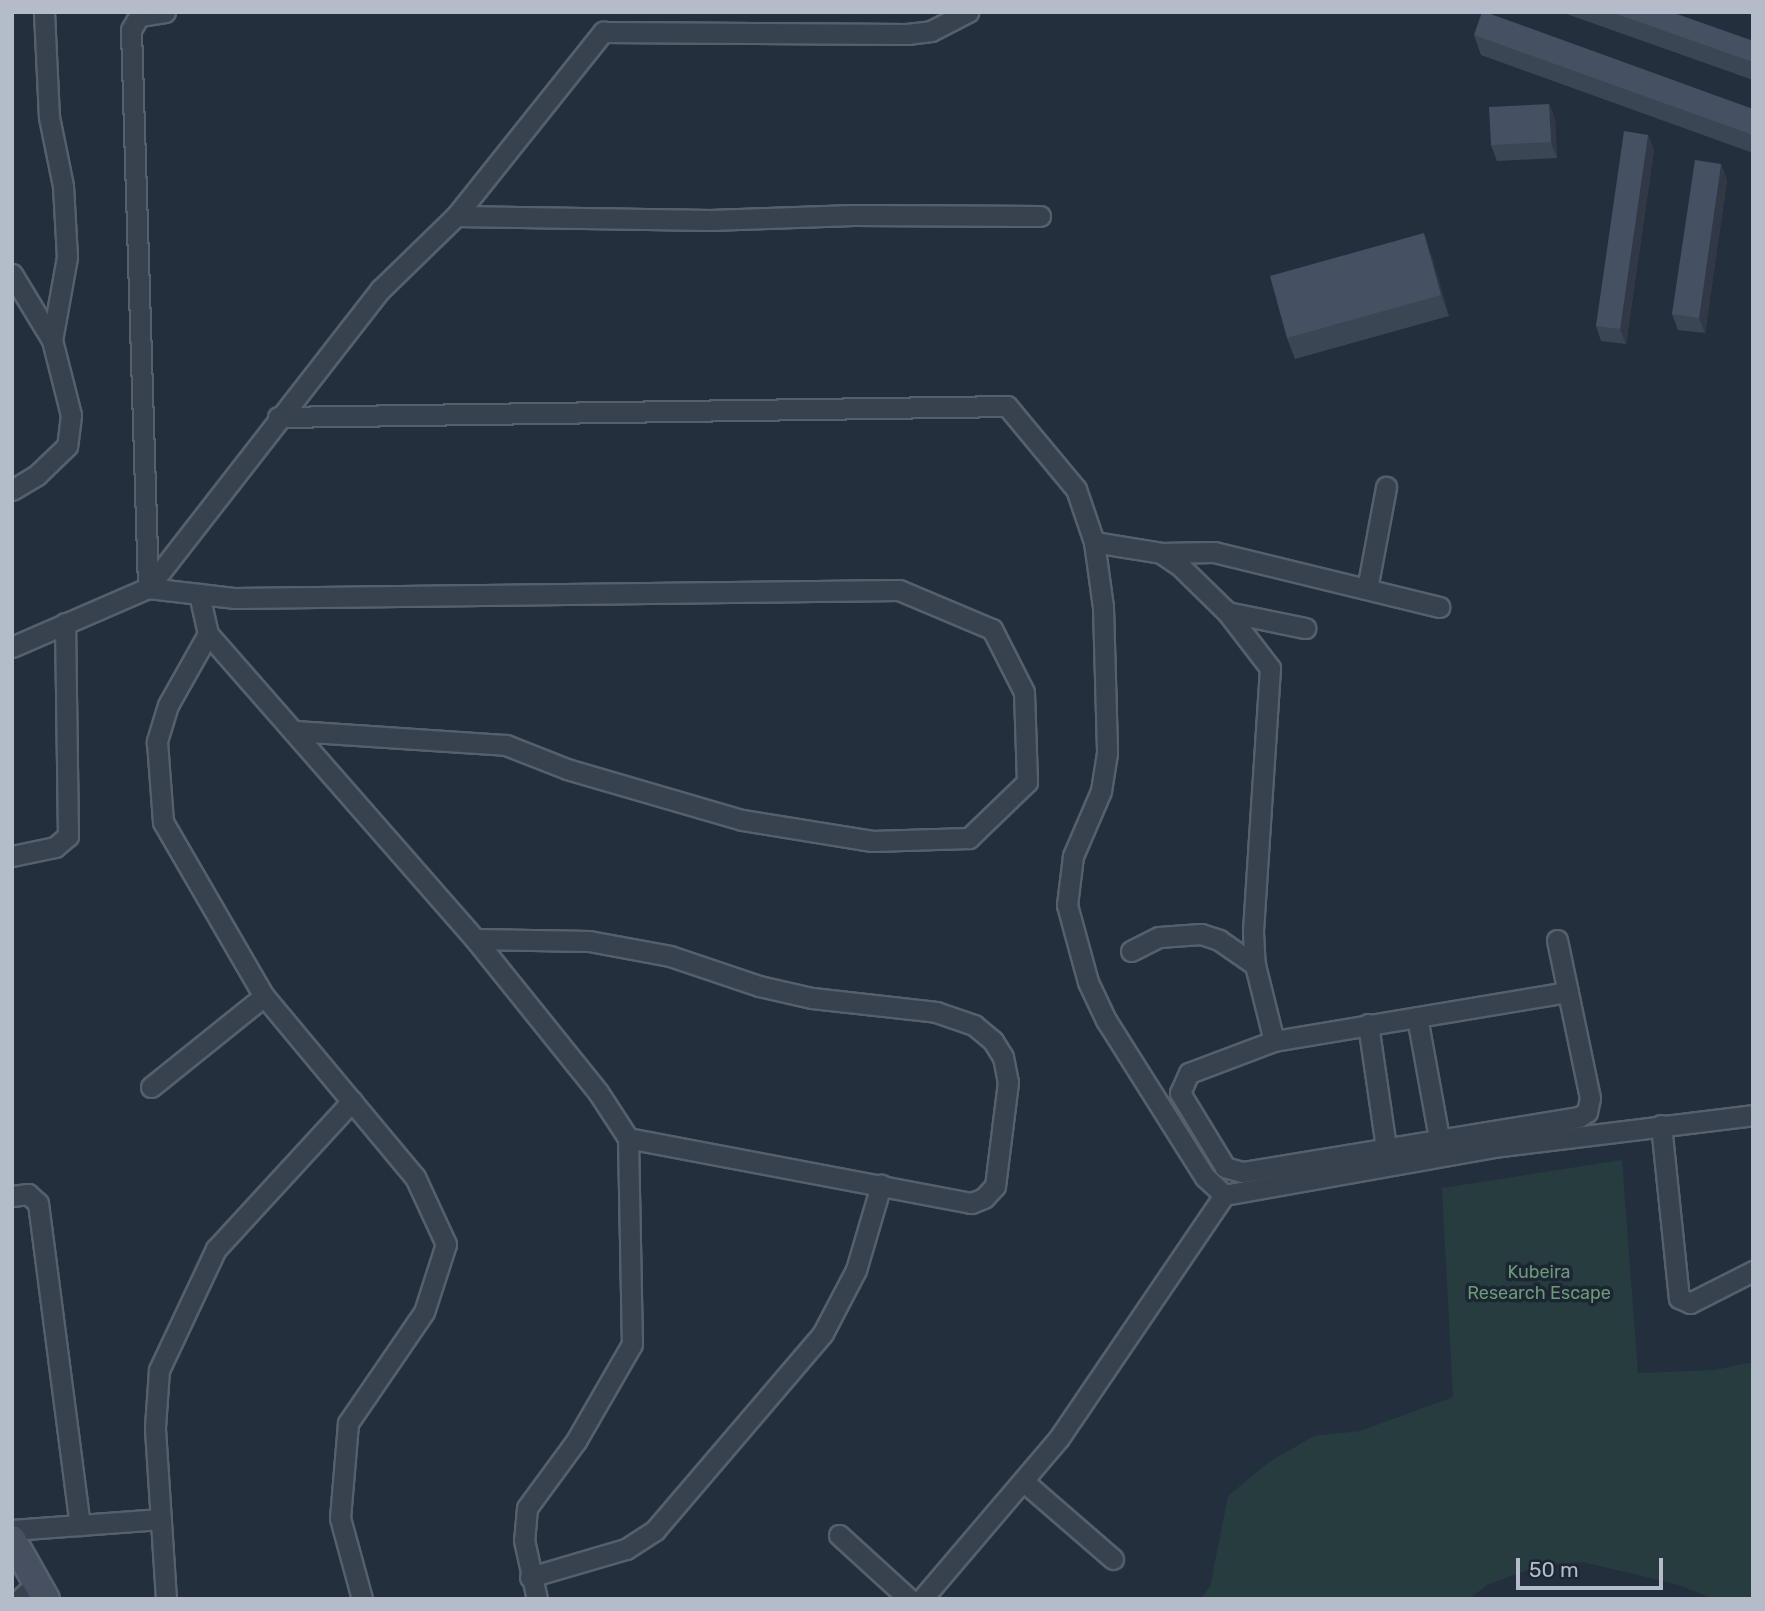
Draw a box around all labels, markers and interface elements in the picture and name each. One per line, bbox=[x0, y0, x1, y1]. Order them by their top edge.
park label: Kubeira Research Escape bbox=[1467, 1262, 1611, 1304]
scale bar bbox=[1520, 1544, 1667, 1588]
text: 50 m bbox=[1529, 1557, 1579, 1582]

